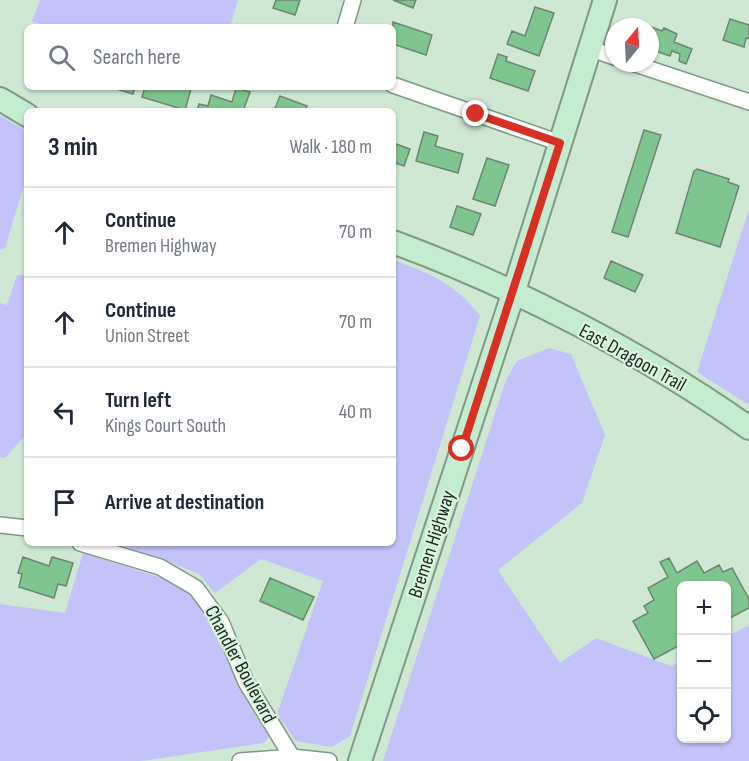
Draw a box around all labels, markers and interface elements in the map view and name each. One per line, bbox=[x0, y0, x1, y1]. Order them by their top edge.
north arrow bbox=[605, 18, 659, 72]
search box bbox=[24, 24, 396, 90]
icon: search bbox=[45, 41, 78, 74]
text: Search here bbox=[93, 44, 180, 71]
route end bbox=[462, 100, 488, 126]
text: 3 min bbox=[48, 132, 98, 163]
text: Walk · 180 m bbox=[289, 135, 372, 159]
text: Continue bbox=[105, 207, 176, 234]
icon: ahead bbox=[48, 216, 81, 249]
text: 70 m bbox=[339, 220, 372, 244]
text: Bremen Highway bbox=[105, 234, 217, 258]
text: Continue bbox=[105, 297, 176, 324]
icon: ahead bbox=[48, 306, 81, 339]
text: 70 m bbox=[339, 310, 372, 334]
street label: East Dragoon Trail bbox=[575, 319, 690, 397]
text: Union Street bbox=[105, 324, 189, 348]
text: Turn left bbox=[105, 387, 171, 414]
icon: left bbox=[48, 396, 81, 429]
text: 40 m bbox=[339, 400, 372, 424]
text: Kings Court South bbox=[105, 414, 226, 438]
route start bbox=[448, 435, 474, 461]
icon: arrive bbox=[48, 486, 81, 519]
street label: Bremen Highway bbox=[403, 487, 461, 601]
text: Arrive at destination bbox=[105, 489, 264, 516]
map controls bbox=[677, 581, 731, 743]
button: + bbox=[677, 581, 731, 635]
street label: Chandler Boulevard bbox=[199, 602, 281, 727]
button: − bbox=[677, 635, 731, 689]
button: locate bbox=[677, 689, 731, 743]

